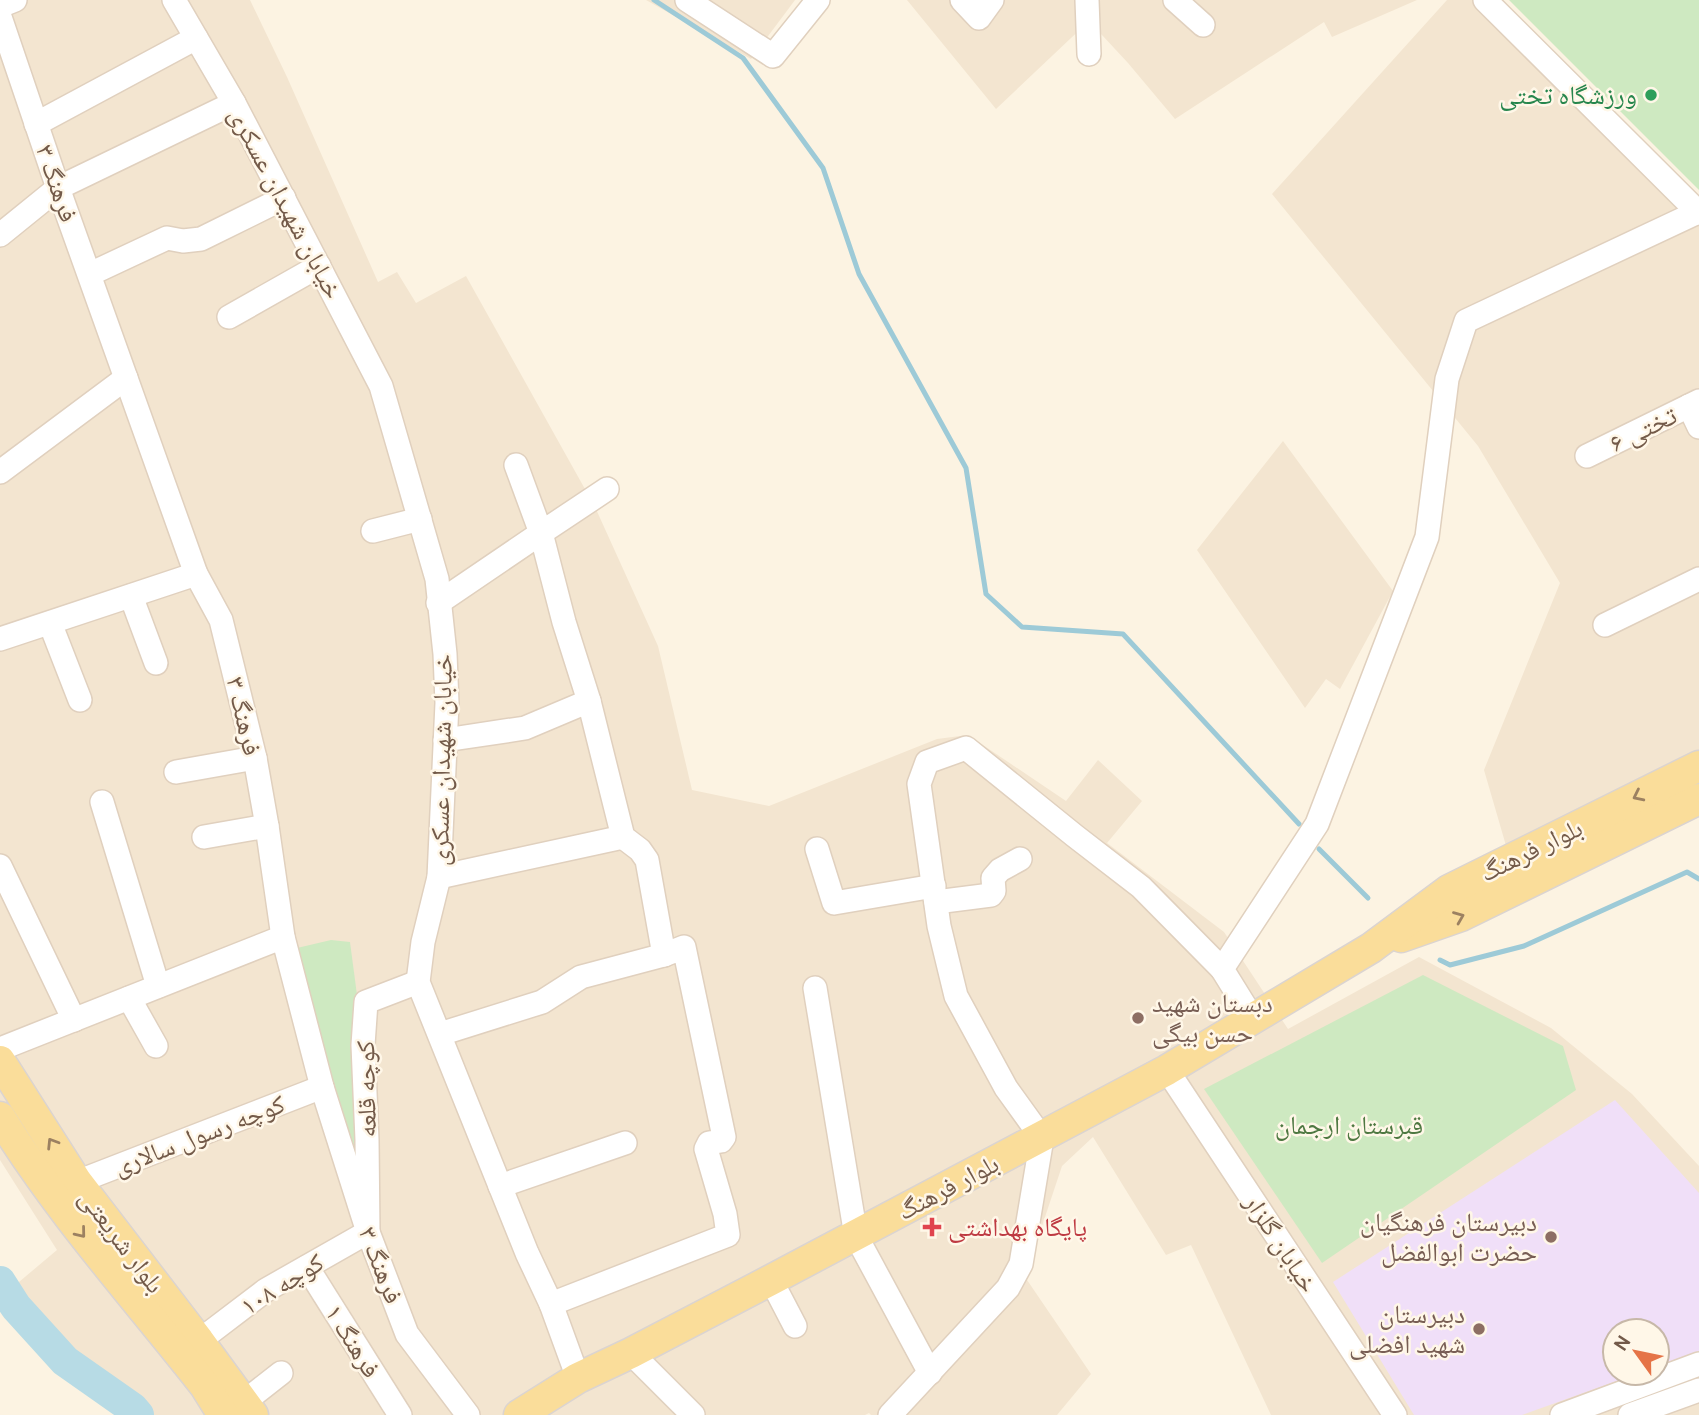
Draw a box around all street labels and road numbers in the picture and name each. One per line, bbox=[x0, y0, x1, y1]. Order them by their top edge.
street label: خیابان شهیدان عسکری bbox=[222, 102, 350, 304]
street label: فرهنگ ۳ bbox=[29, 140, 85, 226]
street label: تختی ۶ bbox=[1604, 399, 1682, 459]
street label: خیابان شهیدان عسکری bbox=[423, 654, 459, 866]
street label: فرهنگ ۳ bbox=[219, 673, 269, 759]
street label: بلوار فرهنگ bbox=[1474, 811, 1588, 889]
street label: کوچه قلعه bbox=[349, 1040, 383, 1138]
street label: کوچه رسول سالاری bbox=[109, 1088, 289, 1182]
street label: بلوار فرهنگ bbox=[892, 1147, 1004, 1227]
street label: بلوار شریعتی bbox=[72, 1183, 172, 1299]
street label: خیابان گلزار bbox=[1237, 1187, 1325, 1298]
street label: فرهنگ ۳ bbox=[352, 1222, 410, 1308]
street label: کوچه ۱۰۸ bbox=[234, 1246, 330, 1322]
street label: فرهنگ ۱ bbox=[318, 1299, 388, 1383]

